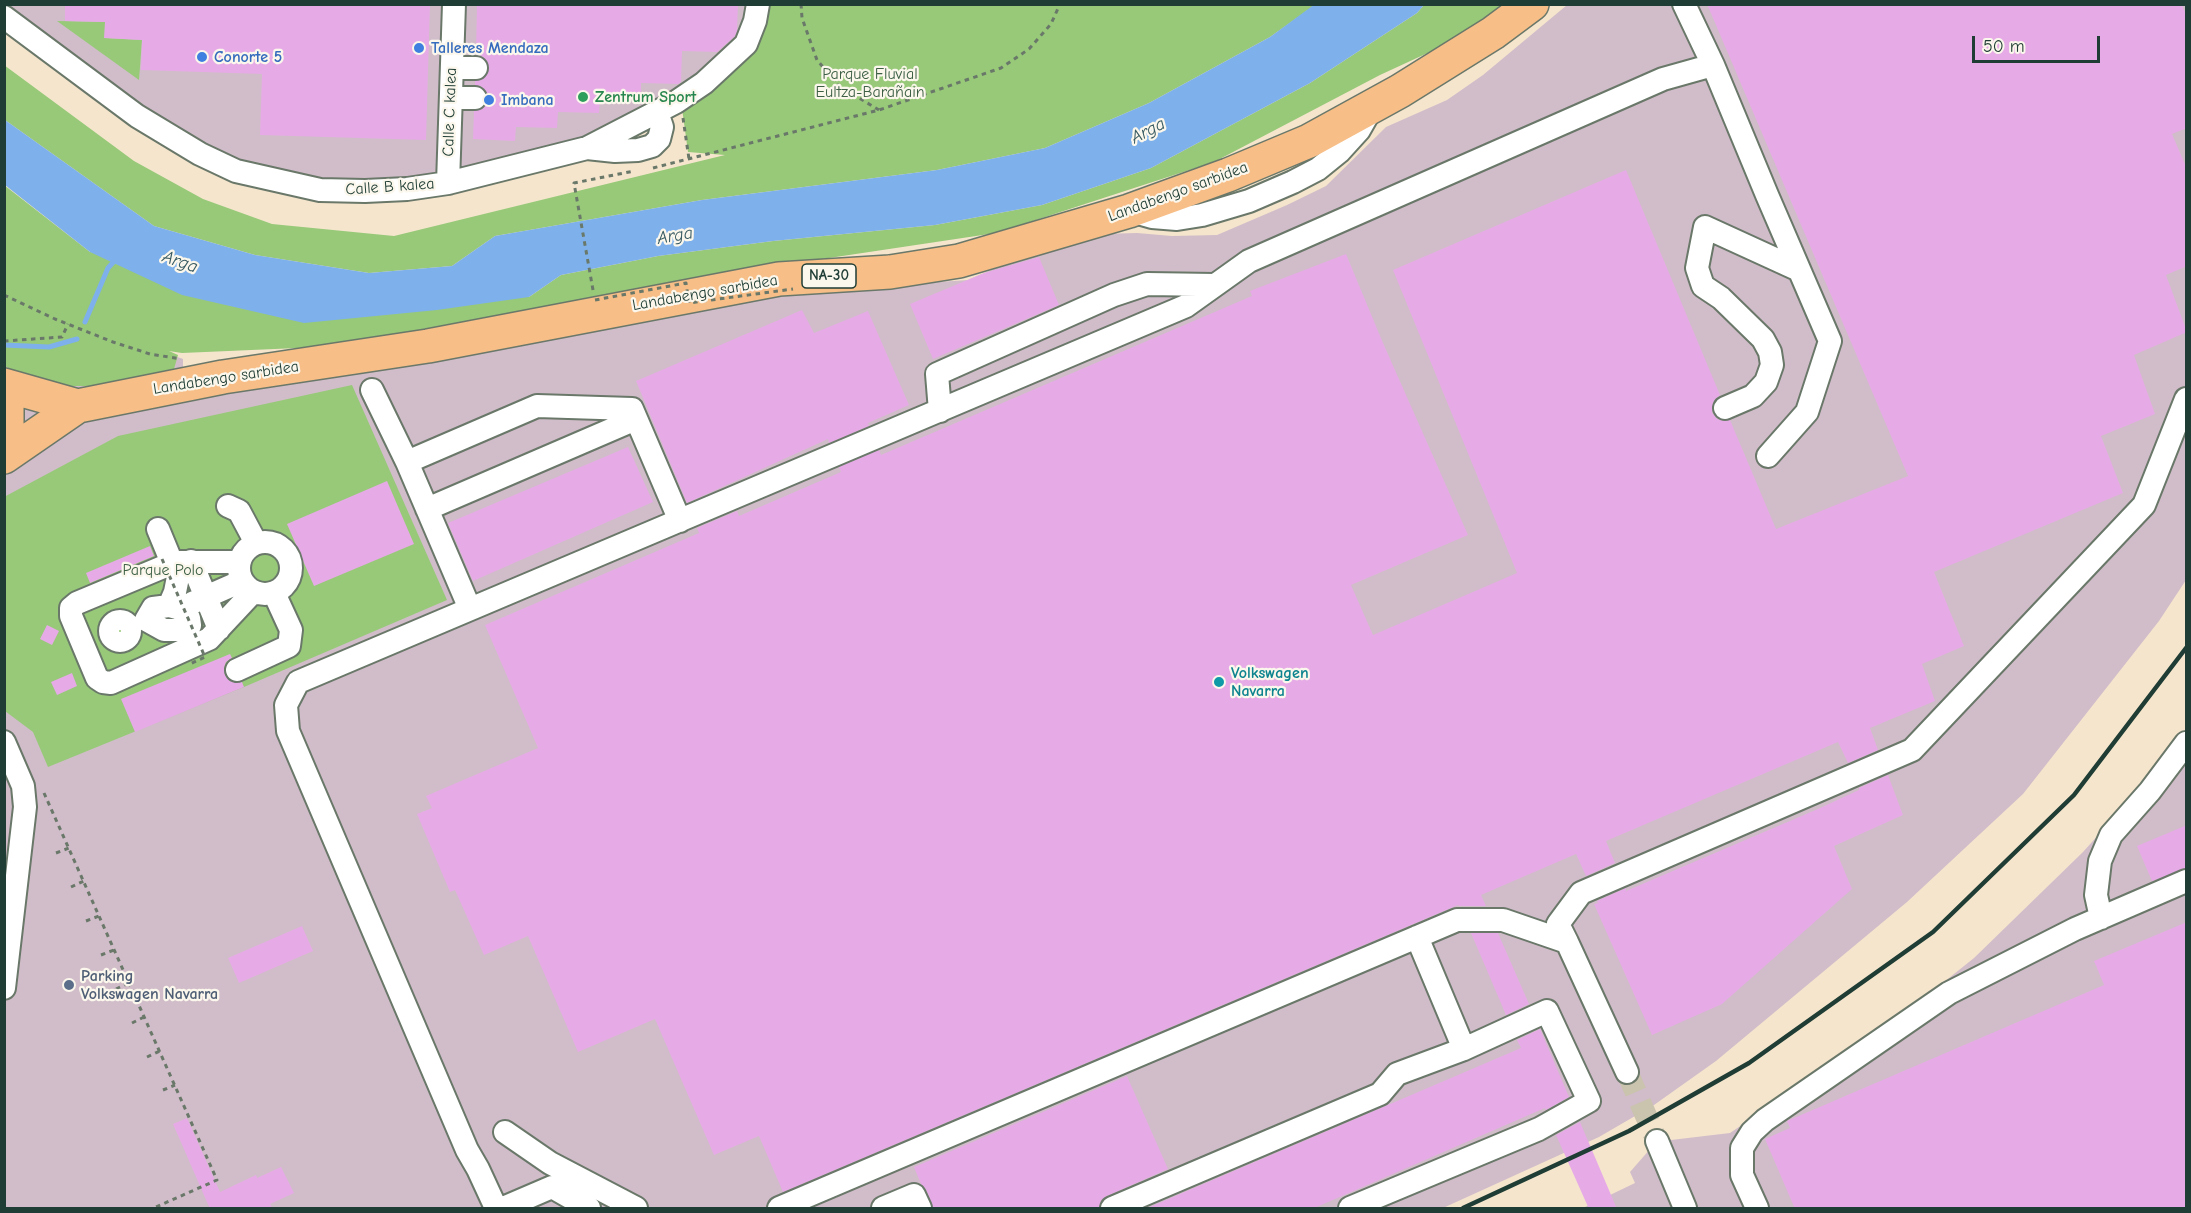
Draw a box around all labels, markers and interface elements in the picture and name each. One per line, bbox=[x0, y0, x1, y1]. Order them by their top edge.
scale bar bbox=[1975, 24, 2102, 62]
text: 50 m bbox=[1983, 36, 2025, 57]
place label: Talleres Mendaza bbox=[431, 38, 549, 58]
marker: Talleres Mendaza bbox=[412, 41, 426, 55]
place label: Conorte 5 bbox=[214, 47, 282, 67]
marker: Conorte 5 bbox=[195, 50, 209, 64]
park label: Parque Fluvial Eultza-Barañain bbox=[815, 64, 925, 102]
street label: Calle C kalea bbox=[439, 67, 461, 157]
place label: Zentrum Sport bbox=[595, 87, 696, 107]
place label: Imbana bbox=[501, 90, 554, 110]
marker: Zentrum Sport bbox=[576, 90, 590, 104]
marker: Imbana bbox=[482, 93, 496, 107]
water label: Arga bbox=[1127, 113, 1169, 149]
street label: Landabengo sarbidea bbox=[1105, 158, 1251, 226]
street label: Calle B kalea bbox=[345, 174, 435, 200]
water label: Arga bbox=[656, 222, 694, 250]
water label: Arga bbox=[160, 246, 200, 278]
road number: NA-30 bbox=[802, 264, 856, 288]
street label: Landabengo sarbidea bbox=[631, 271, 779, 315]
street label: Landabengo sarbidea bbox=[152, 357, 300, 399]
park label: Parque Polo bbox=[122, 560, 204, 580]
place label: Volkswagen Navarra bbox=[1231, 663, 1309, 701]
marker: Volkswagen Navarra bbox=[1212, 675, 1226, 689]
place label: Parking Volkswagen Navarra bbox=[81, 966, 218, 1004]
marker: Parking Volkswagen Navarra bbox=[62, 978, 76, 992]

